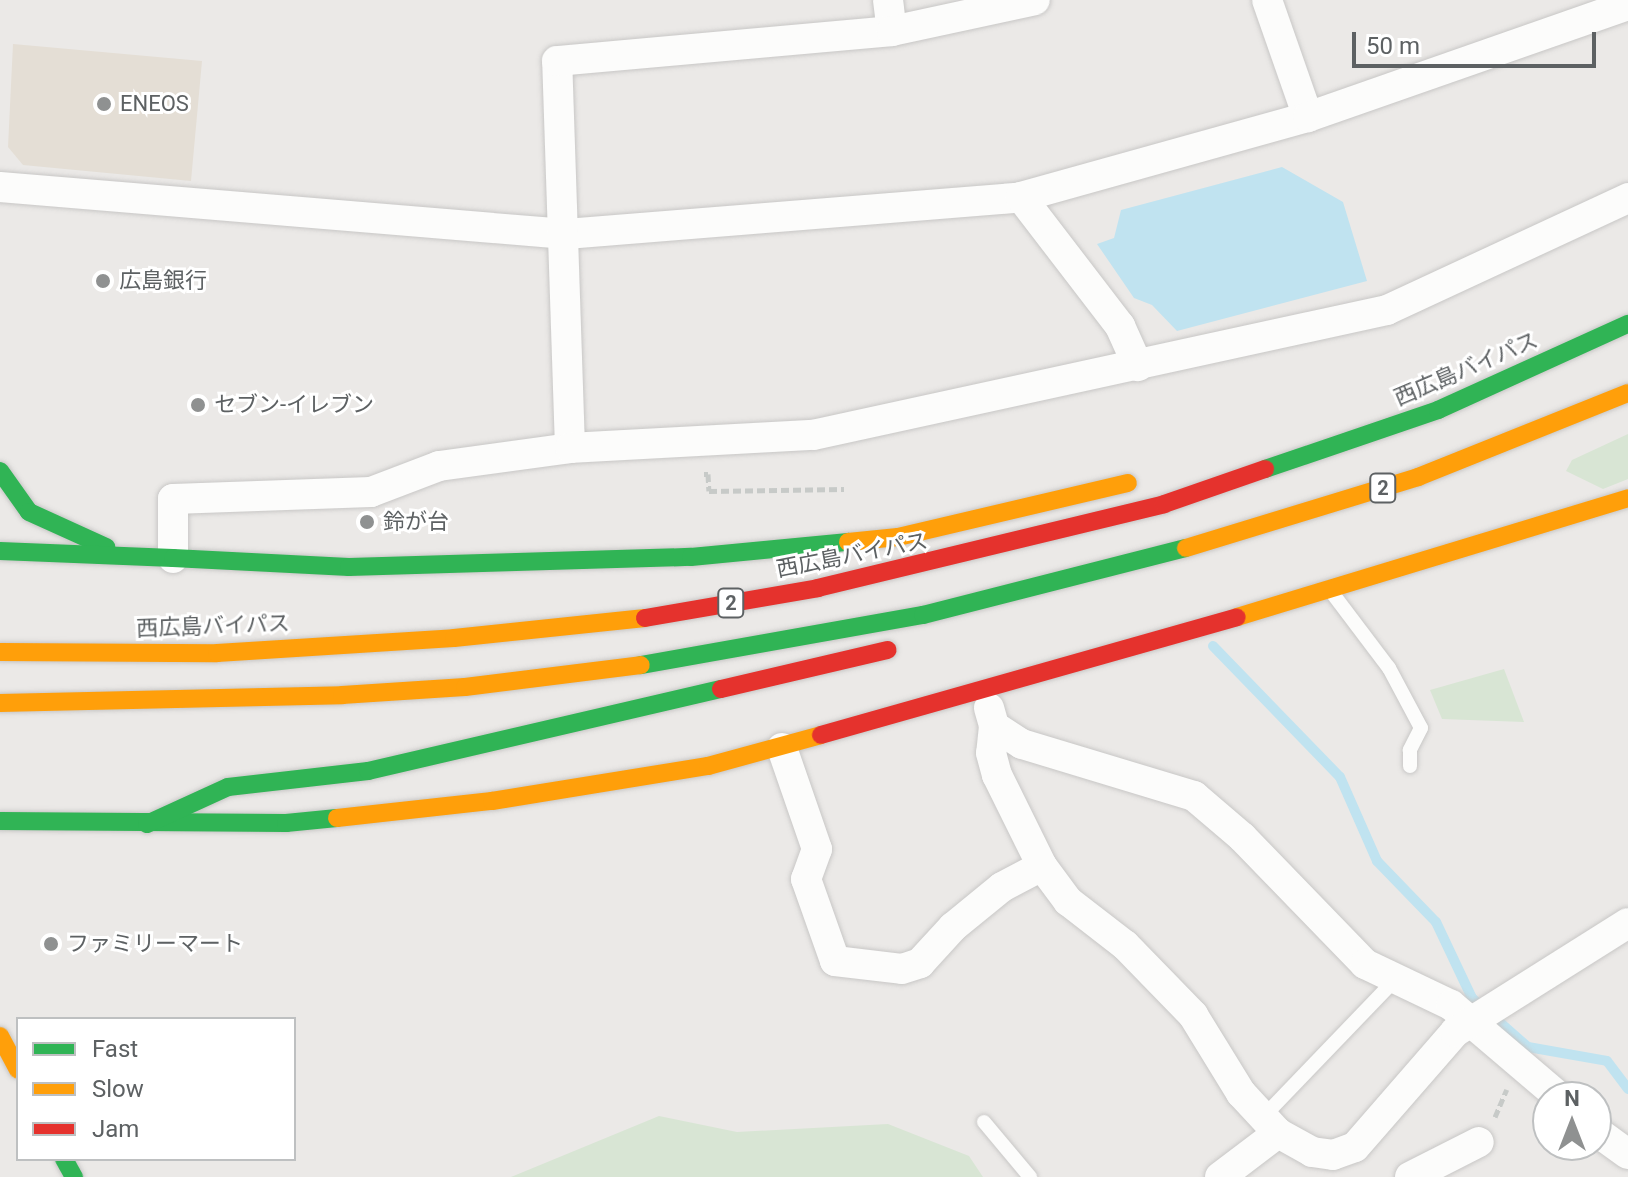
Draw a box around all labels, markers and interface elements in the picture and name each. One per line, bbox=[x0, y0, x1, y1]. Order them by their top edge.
scale bar bbox=[1356, 16, 1600, 66]
text: 50 m bbox=[1366, 32, 1420, 60]
place label: ENEOS bbox=[120, 91, 189, 117]
marker: ENEOS bbox=[95, 95, 113, 113]
place label: 広島銀行 bbox=[119, 268, 207, 294]
marker: 広島銀行 bbox=[94, 272, 112, 290]
street label: 西広島バイパス bbox=[1390, 327, 1542, 411]
place label: セブン-イレブン bbox=[214, 392, 374, 418]
marker: セブン-イレブン bbox=[189, 396, 207, 414]
road number: 2 bbox=[1369, 472, 1397, 504]
place label: 鈴が台 bbox=[383, 509, 449, 535]
marker: 鈴が台 bbox=[358, 513, 376, 531]
street label: 西広島バイパス bbox=[774, 527, 930, 583]
road number: 2 bbox=[717, 587, 745, 619]
street label: 西広島バイパス bbox=[136, 610, 290, 642]
place label: ファミリーマート bbox=[67, 931, 243, 957]
marker: ファミリーマート bbox=[42, 935, 60, 953]
legend bbox=[16, 1017, 296, 1161]
text: Fast bbox=[92, 1035, 138, 1063]
text: Slow bbox=[92, 1075, 144, 1103]
north arrow bbox=[1532, 1081, 1612, 1161]
text: N bbox=[1564, 1086, 1580, 1111]
text: Jam bbox=[92, 1115, 139, 1143]

